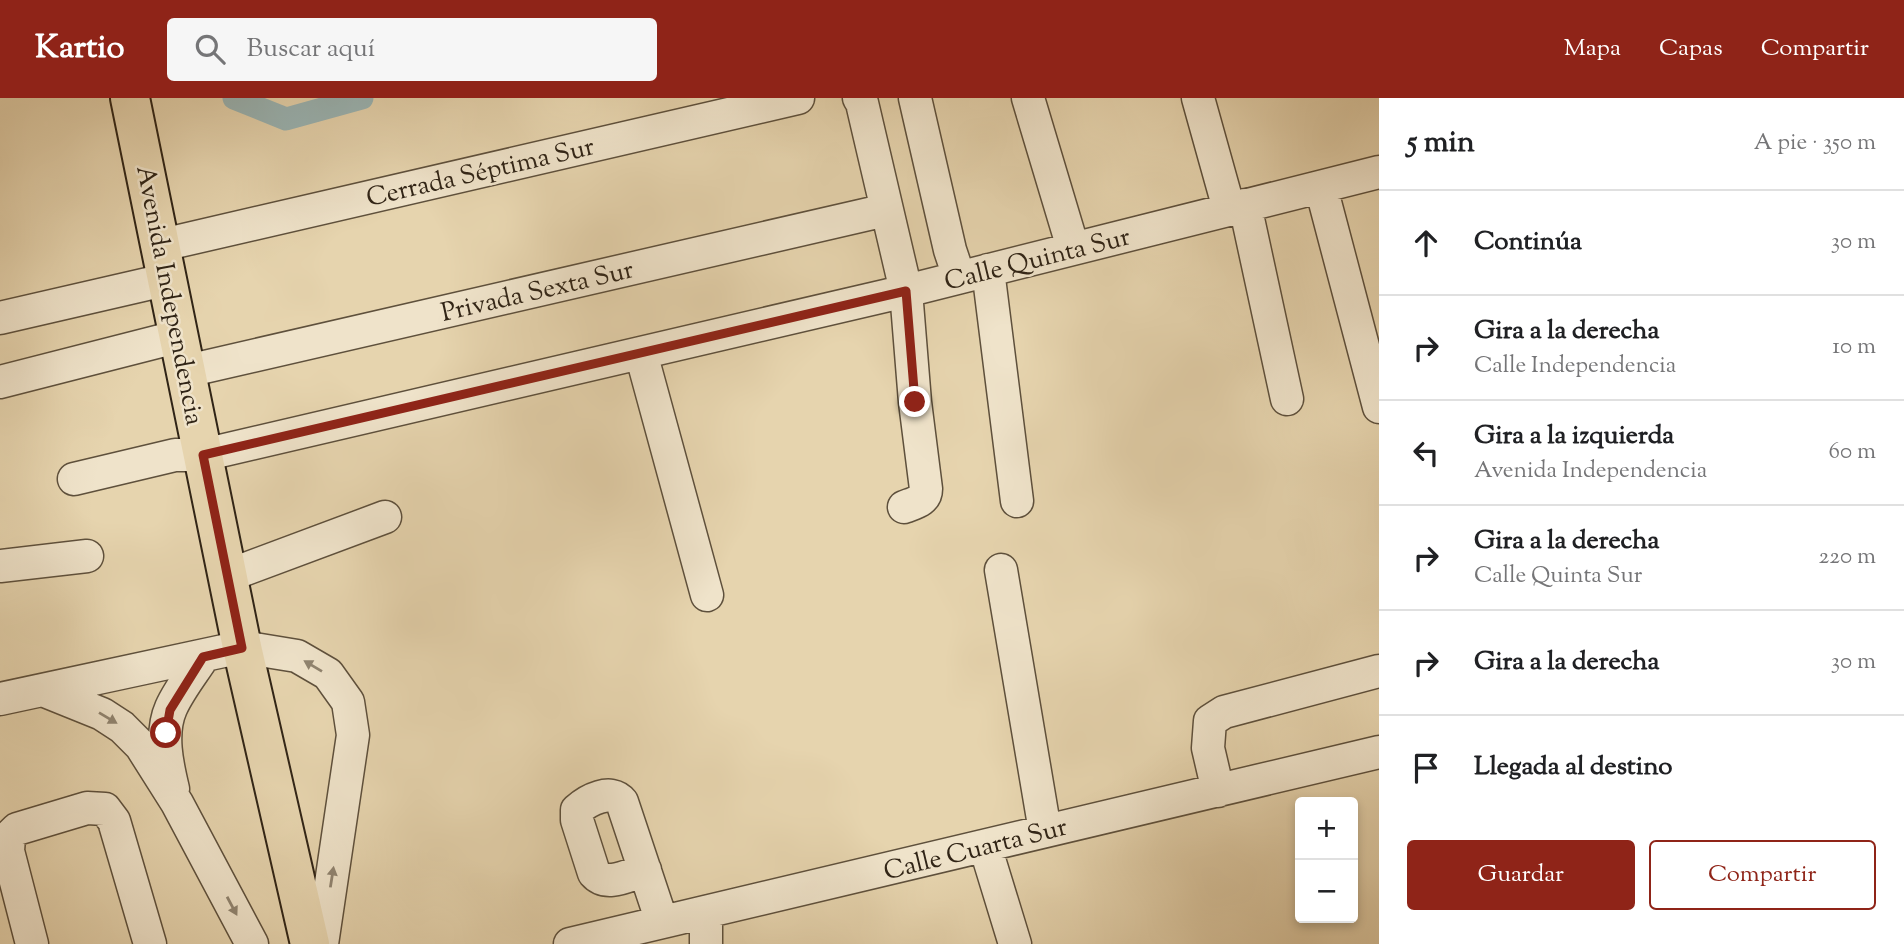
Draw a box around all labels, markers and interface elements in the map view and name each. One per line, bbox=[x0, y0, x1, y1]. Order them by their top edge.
search box bbox=[167, 18, 657, 81]
text: Kartio bbox=[35, 25, 125, 73]
icon: search bbox=[191, 30, 229, 68]
text: Buscar aquí bbox=[247, 31, 375, 68]
text: Mapa bbox=[1564, 32, 1621, 66]
text: Capas bbox=[1659, 32, 1723, 66]
text: Compartir bbox=[1761, 32, 1869, 66]
text: 5 min bbox=[1407, 122, 1475, 165]
text: A pie · 350 m bbox=[1754, 127, 1876, 160]
street label: Cerrada Séptima Sur bbox=[363, 129, 598, 218]
street label: Avenida Independencia bbox=[125, 162, 212, 429]
street label: Calle Quinta Sur bbox=[941, 219, 1135, 301]
icon: ahead bbox=[1407, 224, 1445, 262]
text: Continúa bbox=[1474, 224, 1582, 261]
text: 30 m bbox=[1831, 226, 1876, 259]
street label: Privada Sexta Sur bbox=[438, 252, 638, 333]
text: Gira a la derecha bbox=[1474, 313, 1659, 350]
icon: right bbox=[1407, 329, 1445, 367]
text: 10 m bbox=[1832, 331, 1876, 364]
text: Calle Independencia bbox=[1474, 350, 1676, 383]
route end bbox=[899, 386, 930, 417]
text: Gira a la izquierda bbox=[1474, 418, 1674, 455]
icon: left bbox=[1407, 434, 1445, 472]
text: 60 m bbox=[1828, 436, 1876, 469]
text: Avenida Independencia bbox=[1474, 455, 1707, 488]
text: Gira a la derecha bbox=[1474, 523, 1659, 560]
icon: right bbox=[1407, 539, 1445, 577]
text: 220 m bbox=[1818, 541, 1876, 574]
text: Calle Quinta Sur bbox=[1474, 560, 1642, 593]
icon: right bbox=[1407, 644, 1445, 682]
text: Gira a la derecha bbox=[1474, 644, 1659, 681]
text: 30 m bbox=[1831, 646, 1876, 679]
one-way arrow bbox=[304, 660, 323, 672]
one-way arrow bbox=[98, 712, 117, 724]
route start bbox=[150, 717, 181, 748]
icon: arrive bbox=[1407, 749, 1445, 787]
text: Llegada al destino bbox=[1474, 749, 1672, 786]
map controls bbox=[1295, 797, 1358, 923]
button: + bbox=[1295, 797, 1358, 860]
street label: Calle Cuarta Sur bbox=[880, 810, 1072, 891]
button: Guardar bbox=[1407, 840, 1635, 910]
button: Compartir bbox=[1649, 840, 1876, 910]
button: − bbox=[1295, 860, 1358, 923]
one-way arrow bbox=[327, 865, 338, 887]
one-way arrow bbox=[226, 896, 238, 915]

